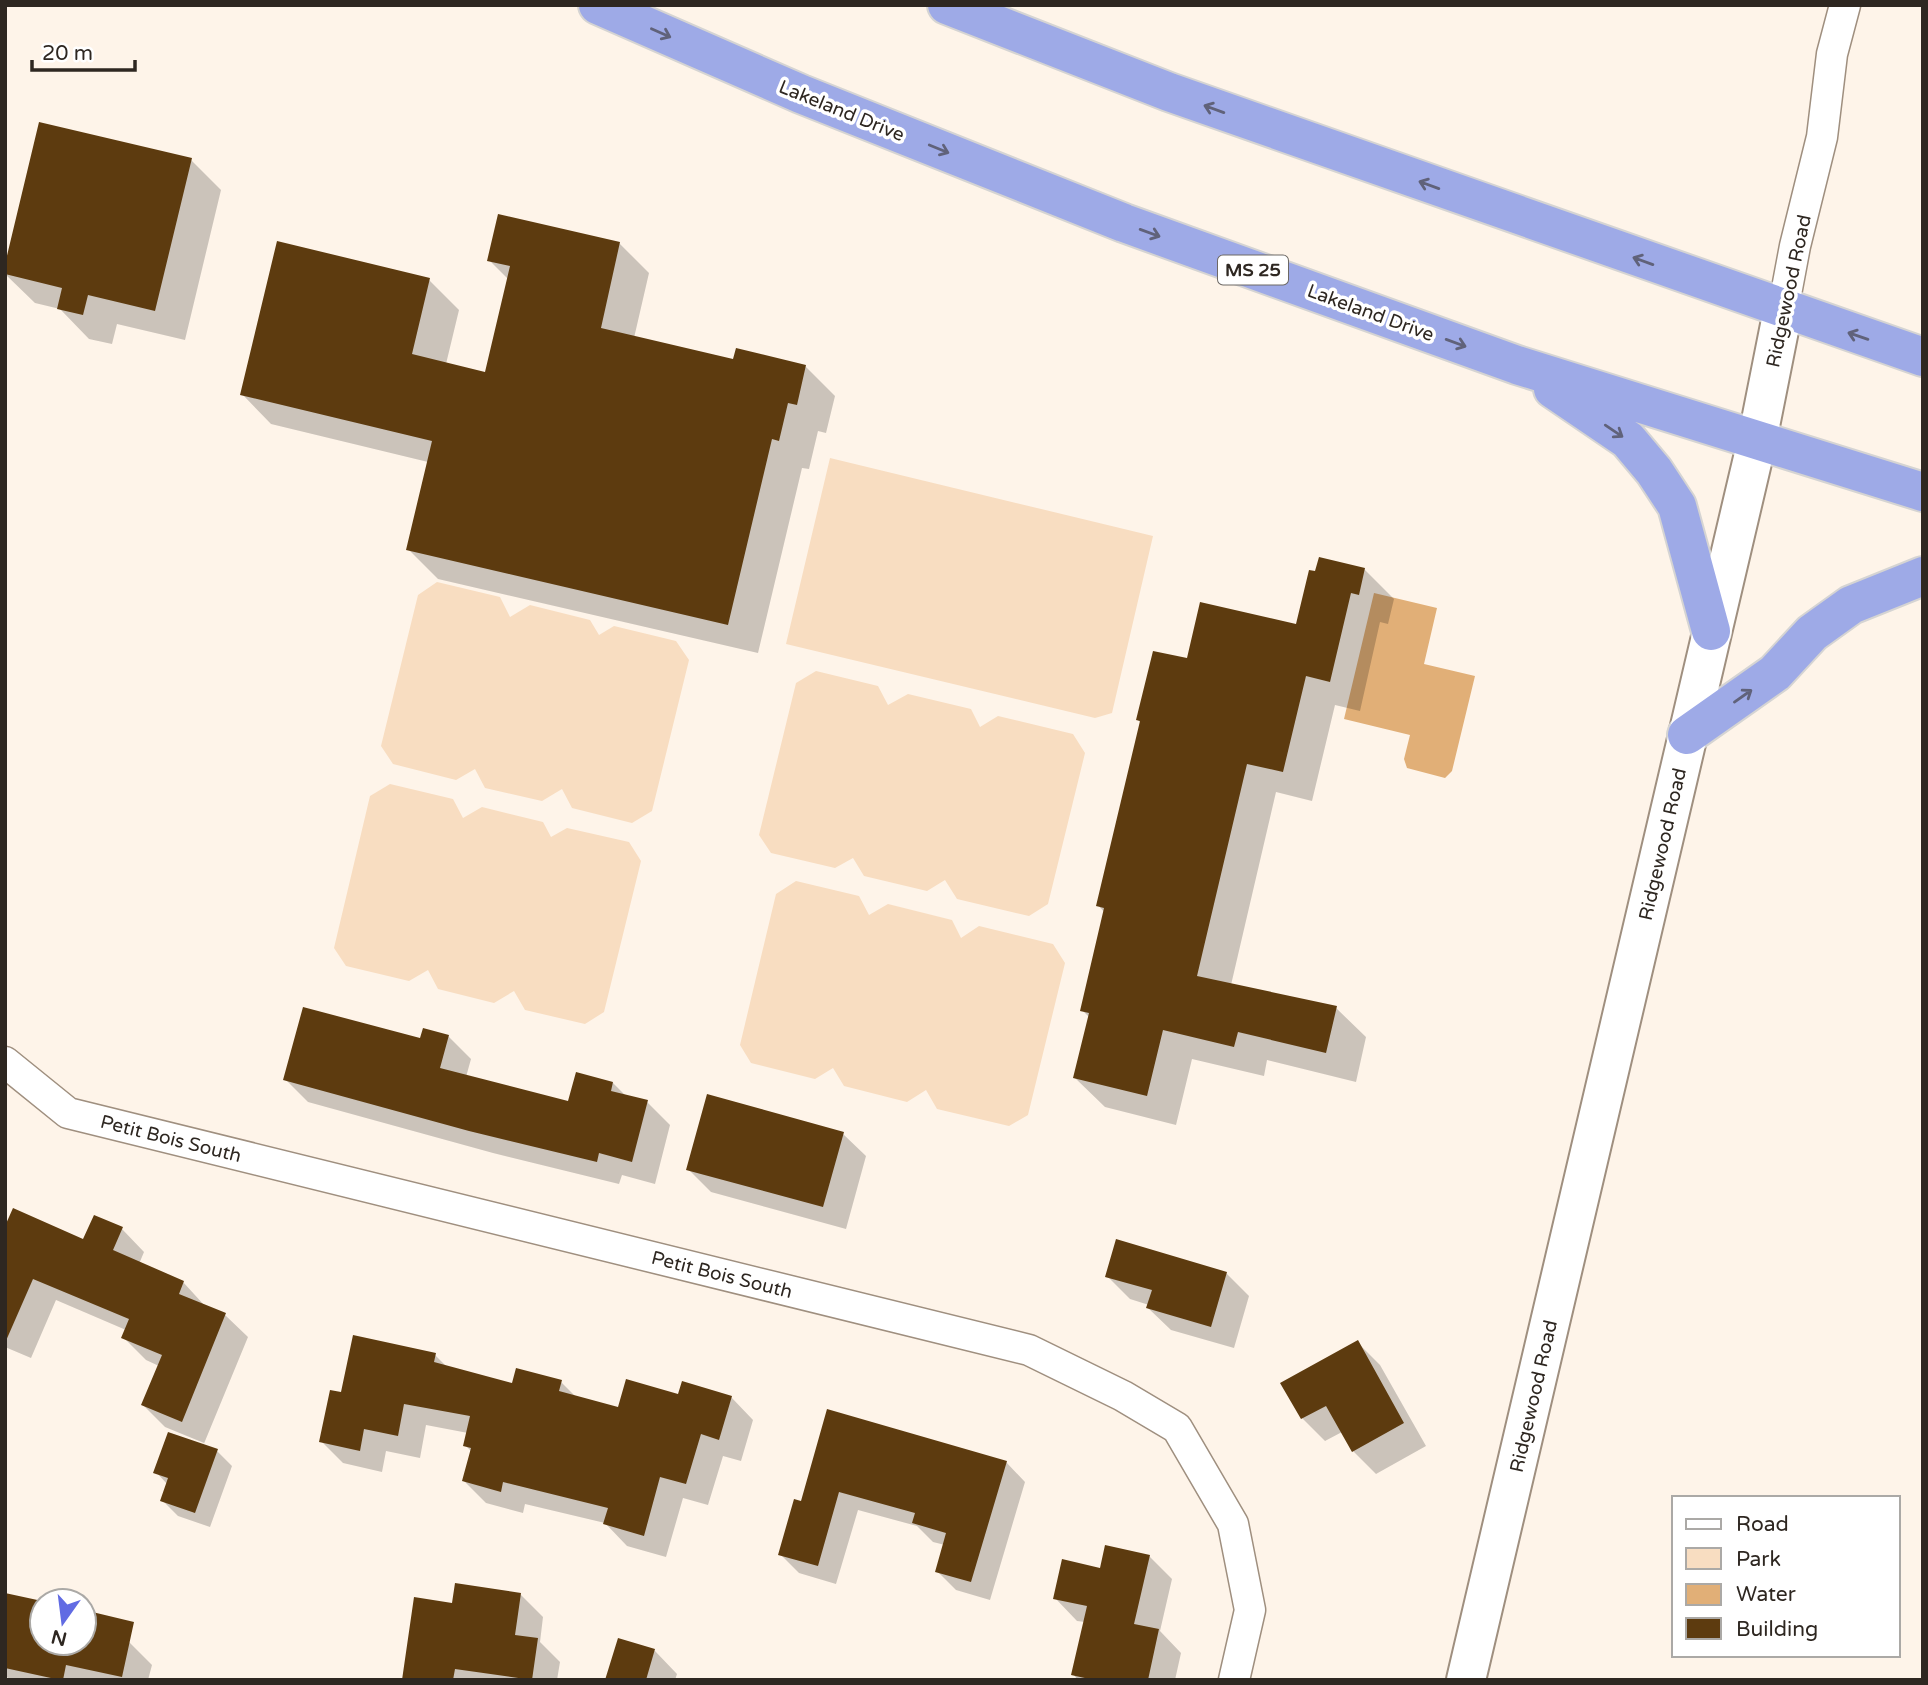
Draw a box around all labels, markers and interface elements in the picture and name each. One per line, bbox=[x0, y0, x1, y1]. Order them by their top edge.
one-way arrow bbox=[650, 27, 671, 40]
scale bar bbox=[32, 28, 135, 72]
text: 20 m bbox=[42, 41, 93, 66]
street label: Lakeland Drive bbox=[776, 76, 908, 146]
one-way arrow bbox=[1204, 102, 1226, 114]
one-way arrow bbox=[927, 143, 949, 156]
one-way arrow bbox=[1418, 178, 1440, 190]
street label: Ridgewood Road bbox=[1762, 213, 1816, 370]
one-way arrow bbox=[1139, 227, 1161, 240]
one-way arrow bbox=[1633, 254, 1655, 266]
road number: MS 25 bbox=[1218, 256, 1288, 284]
street label: Lakeland Drive bbox=[1304, 280, 1437, 346]
one-way arrow bbox=[1847, 329, 1869, 342]
one-way arrow bbox=[1445, 338, 1467, 350]
one-way arrow bbox=[1604, 423, 1623, 438]
one-way arrow bbox=[1733, 689, 1752, 703]
street label: Ridgewood Road bbox=[1635, 766, 1691, 923]
street label: Petit Bois South bbox=[98, 1111, 244, 1167]
street label: Petit Bois South bbox=[649, 1247, 795, 1303]
street label: Ridgewood Road bbox=[1506, 1318, 1562, 1475]
legend bbox=[1672, 1496, 1900, 1657]
text: Road bbox=[1736, 1512, 1789, 1537]
text: Park bbox=[1736, 1547, 1781, 1572]
text: Water bbox=[1736, 1582, 1796, 1607]
north arrow bbox=[28, 1587, 98, 1657]
text: Building bbox=[1736, 1617, 1818, 1642]
text: N bbox=[49, 1625, 69, 1650]

